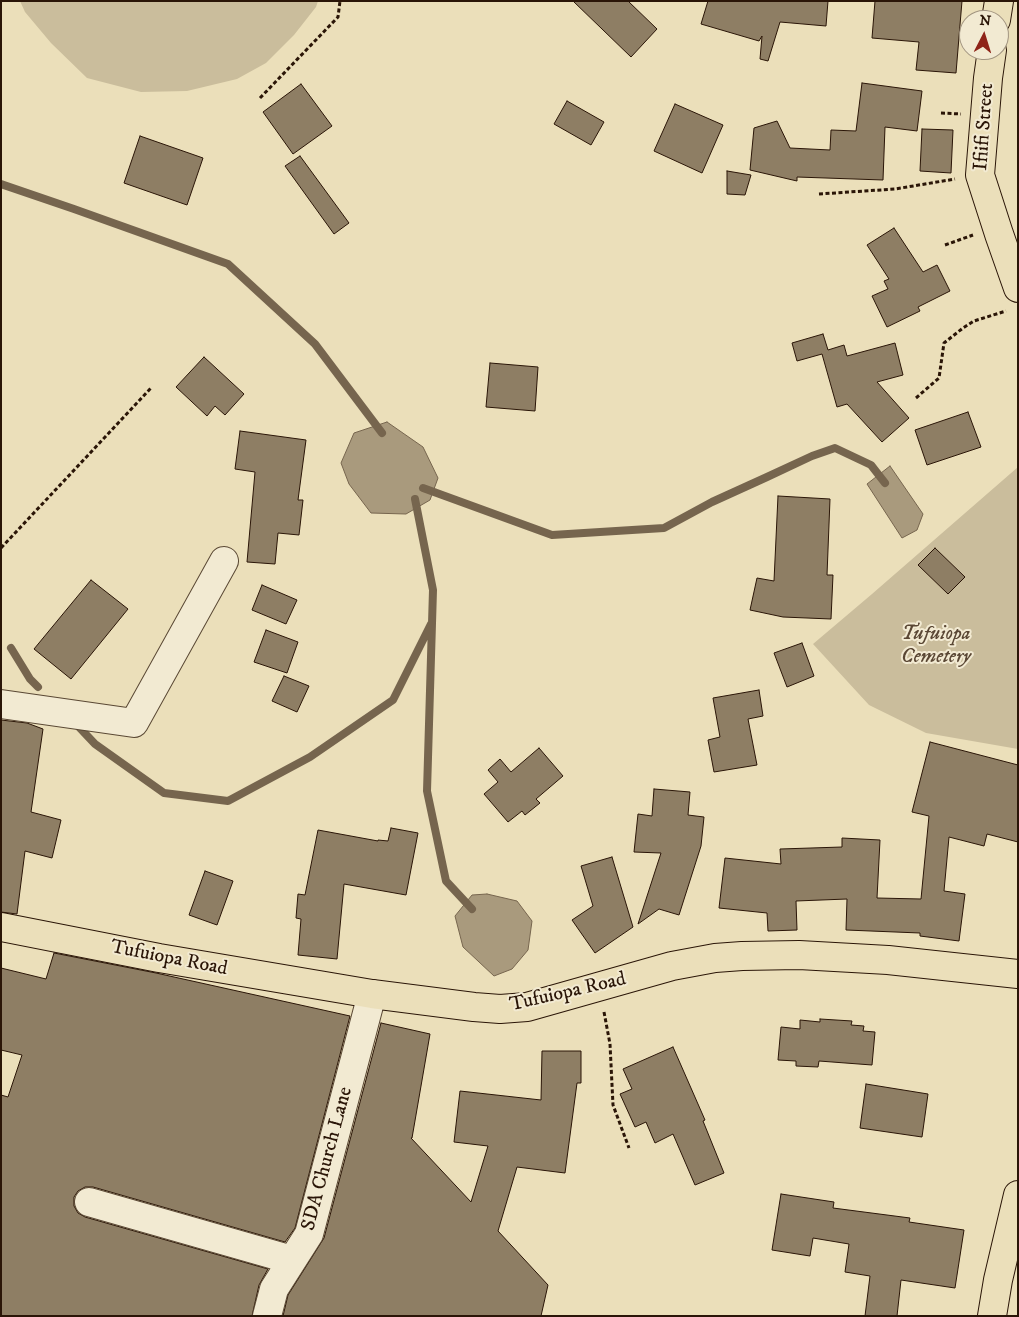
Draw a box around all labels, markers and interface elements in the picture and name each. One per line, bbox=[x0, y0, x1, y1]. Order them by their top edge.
north arrow bbox=[959, 10, 1009, 60]
text: N bbox=[979, 12, 992, 31]
street label: Ifiifi Street bbox=[970, 82, 1000, 172]
park label: Tufuiopa Cemetery bbox=[901, 623, 971, 670]
street label: Tufuiopa Road bbox=[109, 936, 229, 982]
street label: Tufuiopa Road bbox=[508, 968, 628, 1018]
street label: SDA Church Lane bbox=[297, 1084, 359, 1234]

